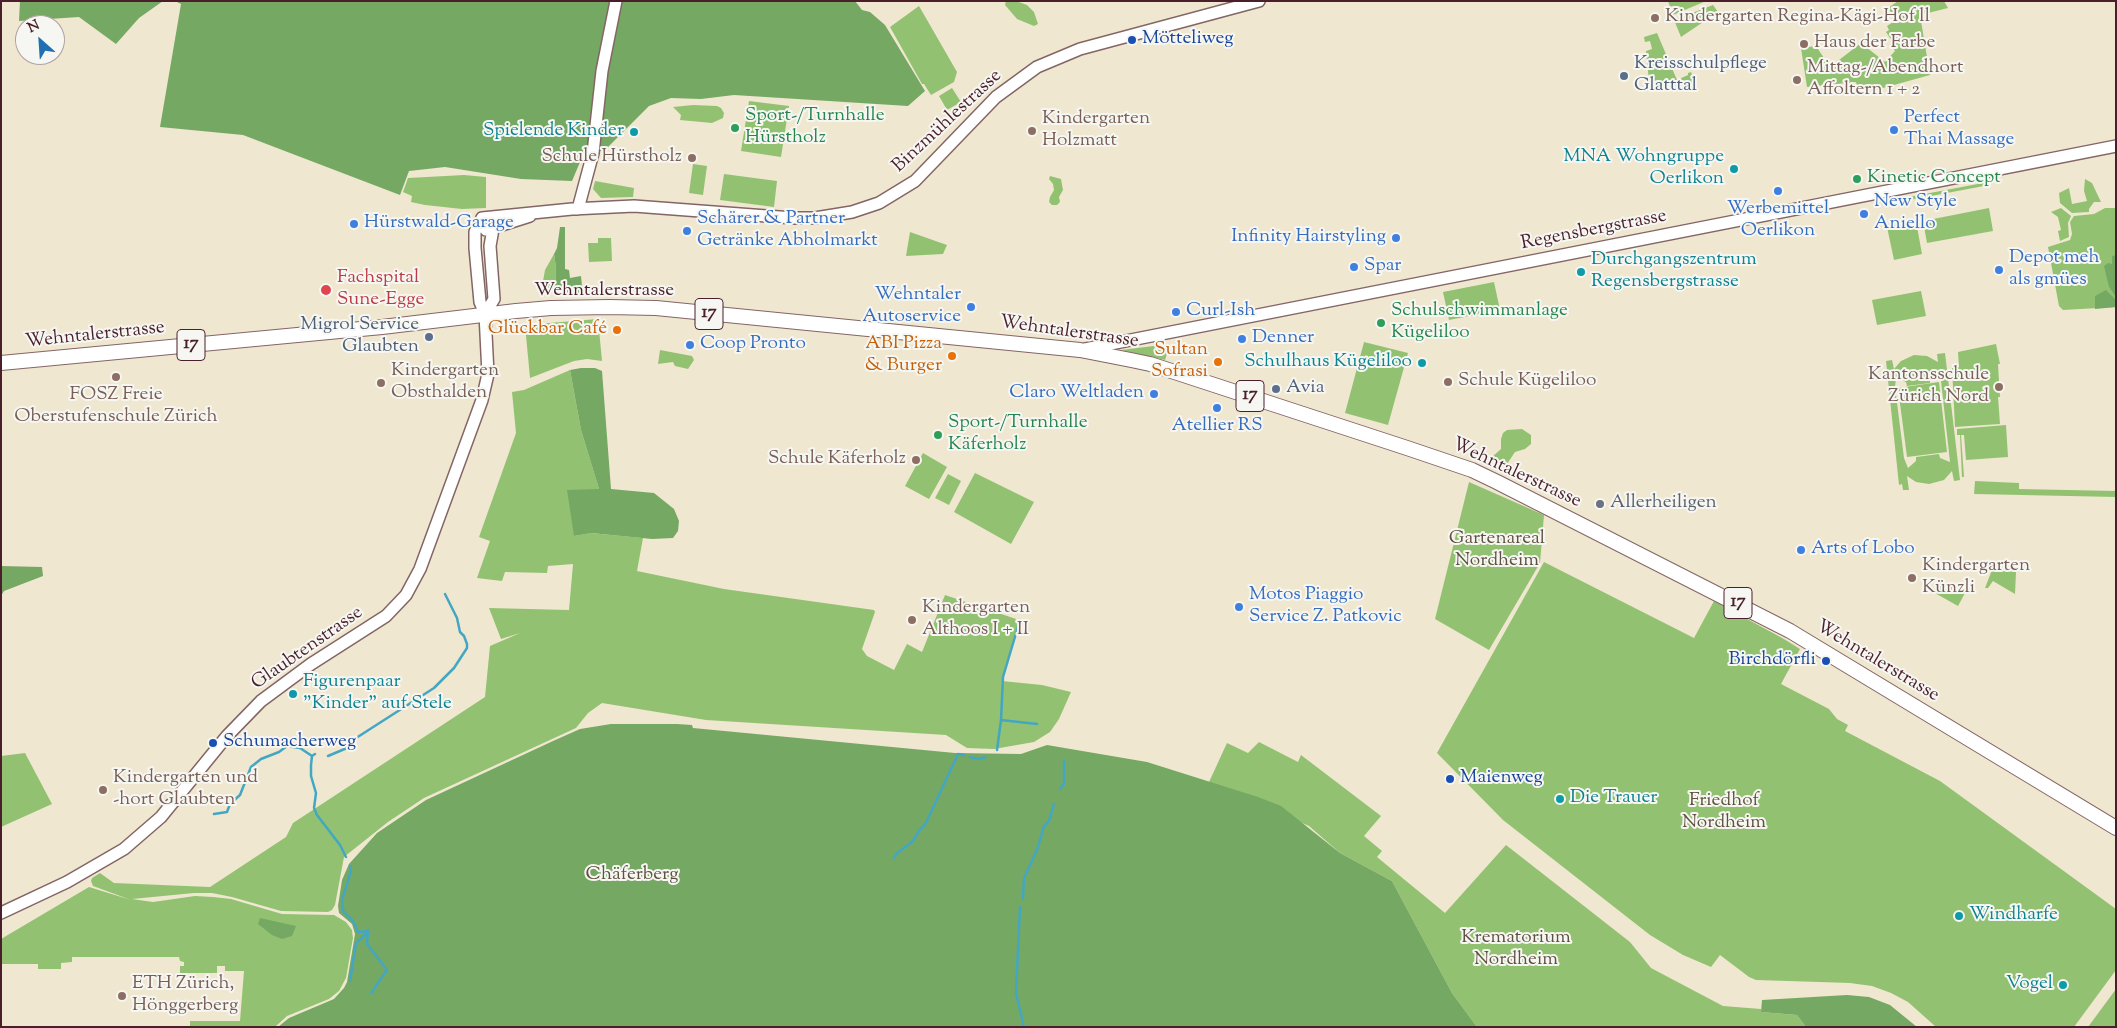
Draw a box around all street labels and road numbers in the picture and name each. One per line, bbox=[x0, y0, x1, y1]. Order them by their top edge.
street label: Binzmühlestrasse bbox=[889, 66, 1007, 178]
street label: Regensbergstrasse bbox=[1519, 206, 1669, 256]
street label: Wehntalerstrasse bbox=[534, 281, 674, 303]
road number: 17 bbox=[695, 298, 723, 329]
street label: Wehntalerstrasse bbox=[998, 312, 1140, 354]
street label: Wehntalerstrasse bbox=[24, 317, 166, 355]
road number: 17 bbox=[177, 330, 205, 360]
road number: 17 bbox=[1236, 381, 1264, 412]
street label: Wehntalerstrasse bbox=[1448, 434, 1584, 514]
road number: 17 bbox=[1724, 588, 1752, 618]
street label: Glaubtenstrasse bbox=[248, 602, 368, 696]
street label: Wehntalerstrasse bbox=[1811, 616, 1943, 708]

